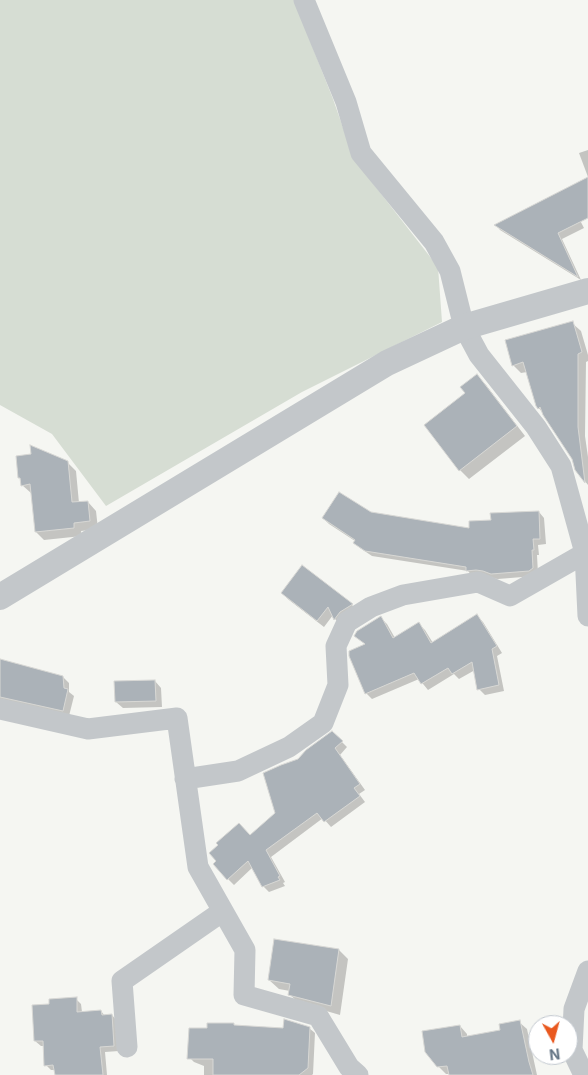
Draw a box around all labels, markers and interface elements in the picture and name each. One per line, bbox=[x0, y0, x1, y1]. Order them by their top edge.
north arrow bbox=[528, 1015, 578, 1065]
text: N bbox=[548, 1045, 561, 1063]

